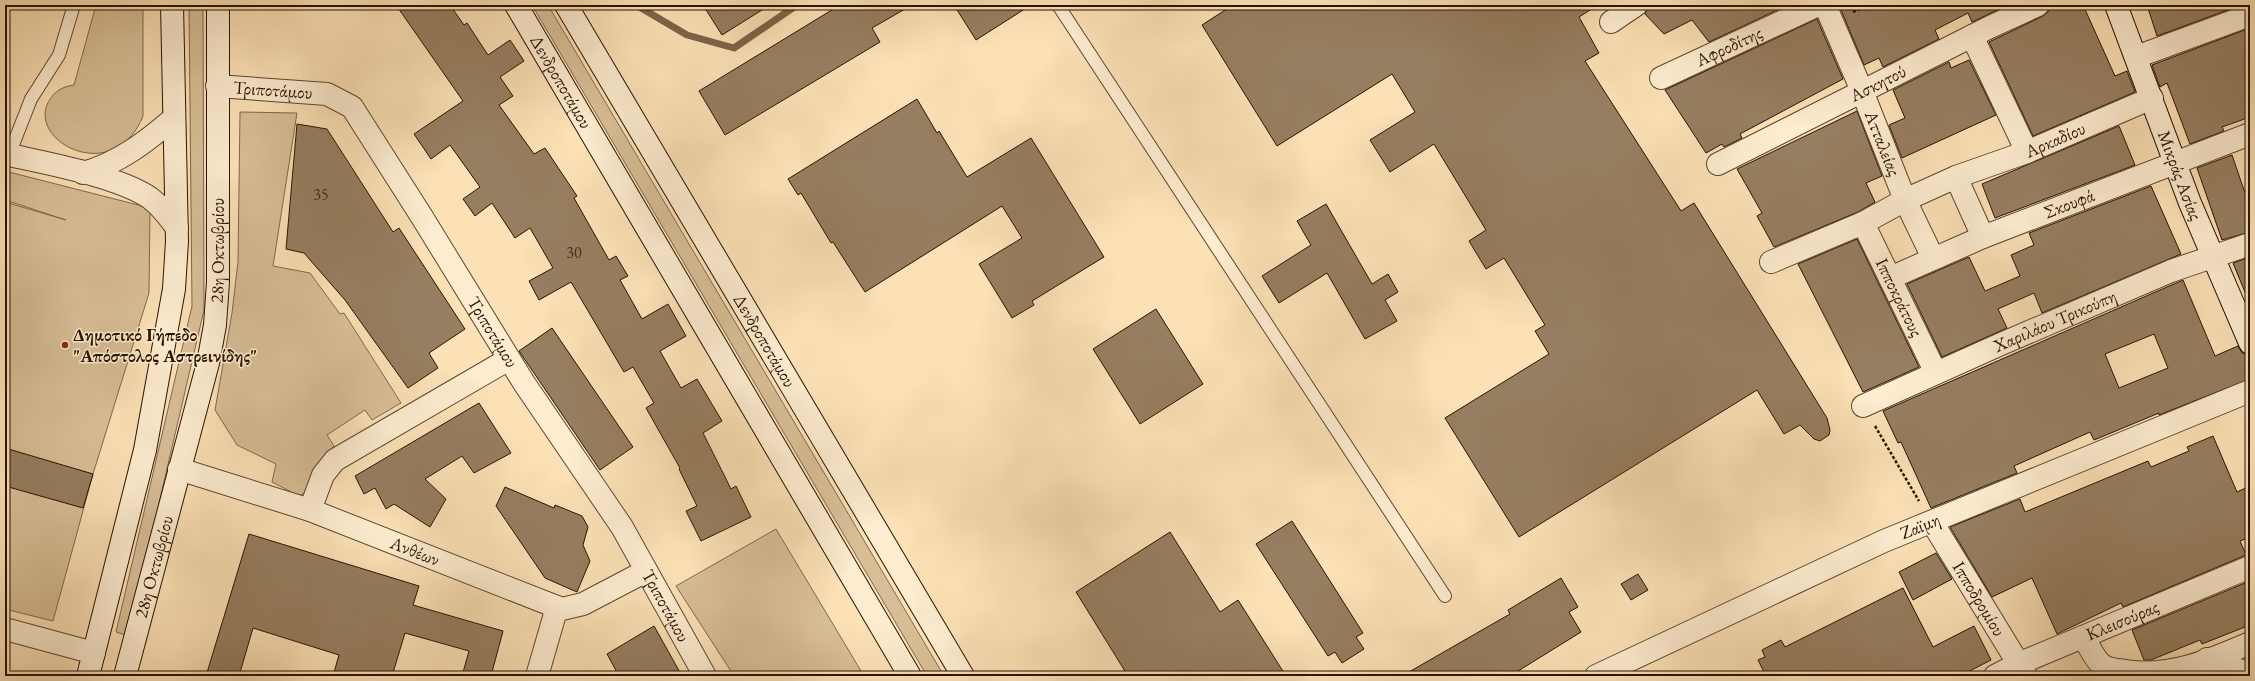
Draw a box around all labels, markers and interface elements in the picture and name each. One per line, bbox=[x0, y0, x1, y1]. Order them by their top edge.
street label: Αφροδίτης bbox=[1691, 21, 1766, 72]
street label: Δενδροποτάμου bbox=[525, 31, 598, 132]
street label: Ασκητού bbox=[1845, 59, 1910, 107]
street label: Τριποτάμου bbox=[233, 75, 313, 104]
street label: Ατταλείας bbox=[1860, 106, 1906, 179]
street label: Αρκαδίου bbox=[2020, 116, 2089, 163]
street label: Μικράς Ασίας bbox=[2153, 127, 2208, 224]
street label: Σκουφά bbox=[2041, 183, 2098, 223]
house number: 35 bbox=[313, 184, 329, 205]
street label: 28η Οκτωβρίου bbox=[205, 198, 229, 304]
house number: 30 bbox=[566, 242, 582, 263]
street label: Ιπποκράτους bbox=[1871, 254, 1929, 341]
street label: Χαριλάου Τρικούπη bbox=[1989, 284, 2120, 357]
street label: Δενδροποτάμου bbox=[728, 289, 802, 391]
street label: Τριποτάμου bbox=[463, 292, 524, 372]
place label: Δημοτικό Γήπεδο "Απόστολος Αστρεινίδης" bbox=[73, 323, 257, 367]
marker: Δημοτικό Γήπεδο "Απόστολος Αστρεινίδης" bbox=[60, 340, 70, 350]
street label: Ζαϊμη bbox=[1896, 507, 1943, 544]
street label: 28η Οκτωβρίου bbox=[129, 513, 178, 620]
street label: Ανθέων bbox=[386, 530, 443, 571]
street label: Ιπποδρομίου bbox=[1948, 557, 2011, 640]
street label: Τριποτάμου bbox=[637, 565, 696, 646]
street label: Κλεισούρας bbox=[2082, 595, 2162, 645]

